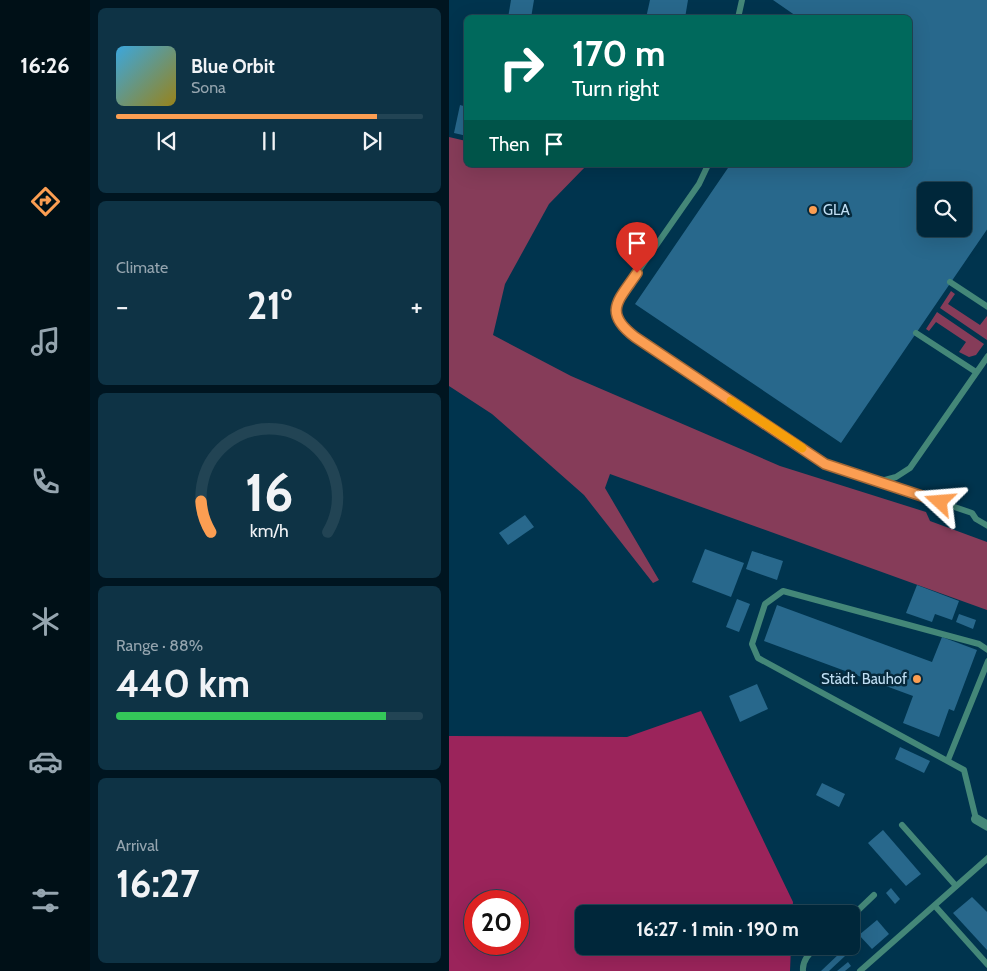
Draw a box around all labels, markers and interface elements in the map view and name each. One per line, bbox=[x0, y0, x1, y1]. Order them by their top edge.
text: 170 m bbox=[572, 32, 665, 75]
icon: right bbox=[489, 35, 554, 100]
text: 16:26 bbox=[20, 52, 70, 79]
text: Blue Orbit bbox=[191, 55, 275, 78]
text: Turn right bbox=[572, 75, 659, 102]
text: Sona bbox=[191, 78, 226, 97]
icon: previous bbox=[153, 127, 181, 155]
icon: pause bbox=[255, 127, 283, 155]
icon: next bbox=[358, 127, 386, 155]
icon: arrive bbox=[540, 130, 568, 158]
text: Then bbox=[489, 133, 530, 156]
map controls bbox=[917, 182, 972, 237]
button: search bbox=[917, 182, 972, 237]
icon: directions bbox=[28, 184, 63, 219]
place label: GLA bbox=[823, 201, 851, 219]
marker: GLA bbox=[807, 204, 819, 216]
pin bbox=[616, 222, 658, 273]
icon: arrive bbox=[623, 229, 651, 257]
text: Climate bbox=[116, 258, 168, 277]
text: 21° bbox=[247, 282, 292, 329]
text: − bbox=[116, 289, 128, 323]
text: + bbox=[411, 289, 423, 323]
icon: music bbox=[28, 324, 63, 359]
text: 16 bbox=[245, 461, 294, 524]
icon: phone bbox=[28, 464, 63, 499]
position arrow bbox=[913, 475, 965, 527]
text: km/h bbox=[250, 520, 289, 541]
icon: climate bbox=[28, 604, 63, 639]
text: Range · 88% bbox=[116, 636, 203, 655]
text: 440 km bbox=[116, 660, 250, 707]
place label: Städt. Bauhof bbox=[821, 670, 907, 688]
marker: Städt. Bauhof bbox=[911, 673, 923, 685]
icon: car bbox=[28, 744, 63, 779]
text: Arrival bbox=[116, 836, 159, 855]
text: 16:27 bbox=[116, 860, 199, 907]
icon: filters bbox=[28, 883, 63, 918]
speed limit sign: 20 bbox=[464, 890, 529, 955]
text: 16:27 · 1 min · 190 m bbox=[636, 918, 799, 941]

